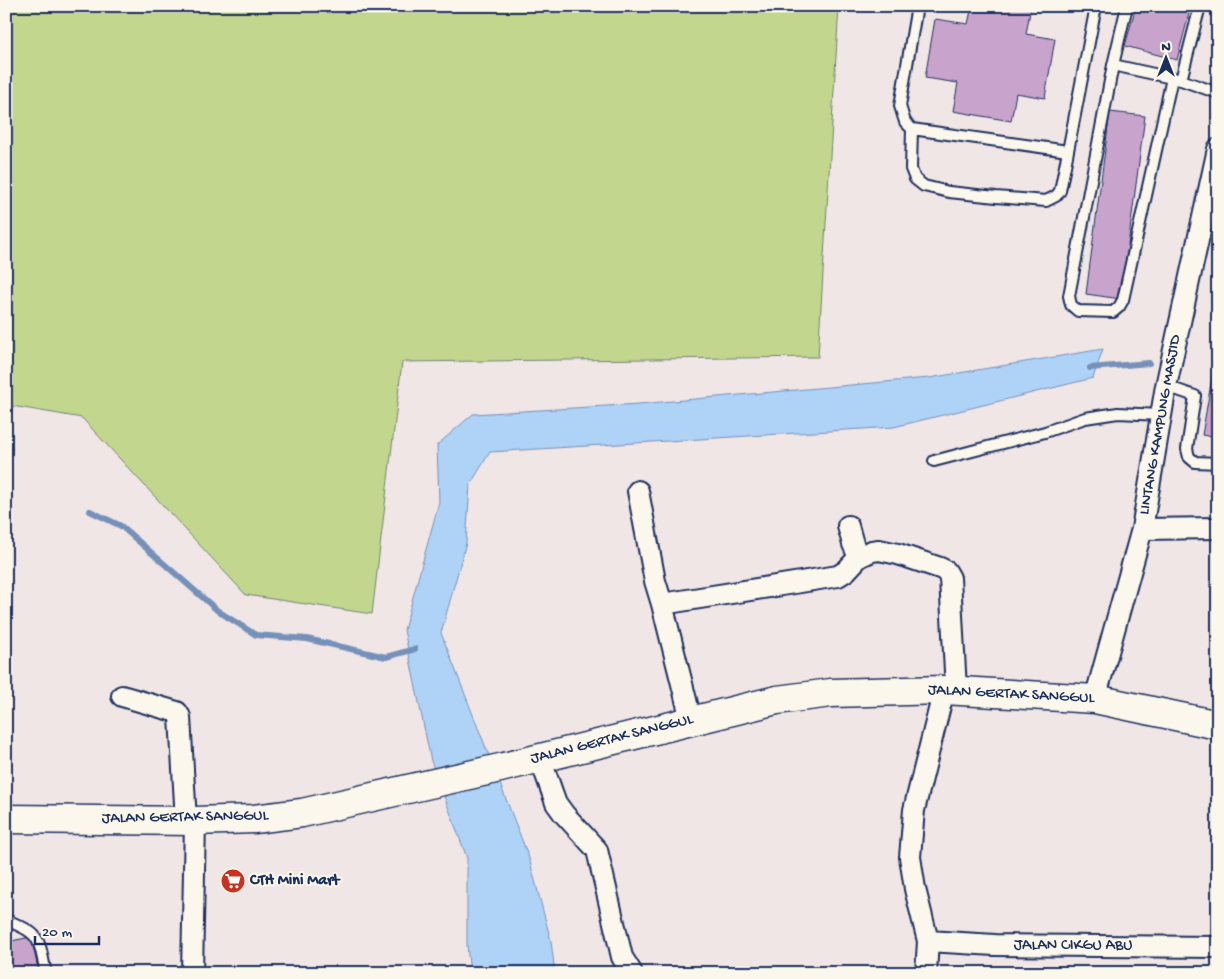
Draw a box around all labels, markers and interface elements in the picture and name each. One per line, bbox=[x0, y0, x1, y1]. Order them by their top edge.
north arrow bbox=[1142, 32, 1192, 82]
text: N bbox=[1161, 39, 1171, 56]
street label: LINTANG KAMPUNG MASJID bbox=[1136, 333, 1186, 517]
street label: JALAN GERTAK SANGGUL bbox=[927, 681, 1096, 709]
street label: JALAN GERTAK SANGGUL bbox=[529, 710, 696, 769]
street label: JALAN GERTAK SANGGUL bbox=[102, 807, 270, 829]
supermarket icon: CTH Mini Mart bbox=[220, 868, 246, 894]
place label: CTH Mini Mart bbox=[249, 872, 341, 891]
scale bar bbox=[35, 914, 99, 946]
text: 20 m bbox=[42, 924, 72, 942]
street label: JALAN CIKGU ABU bbox=[1014, 937, 1132, 956]

